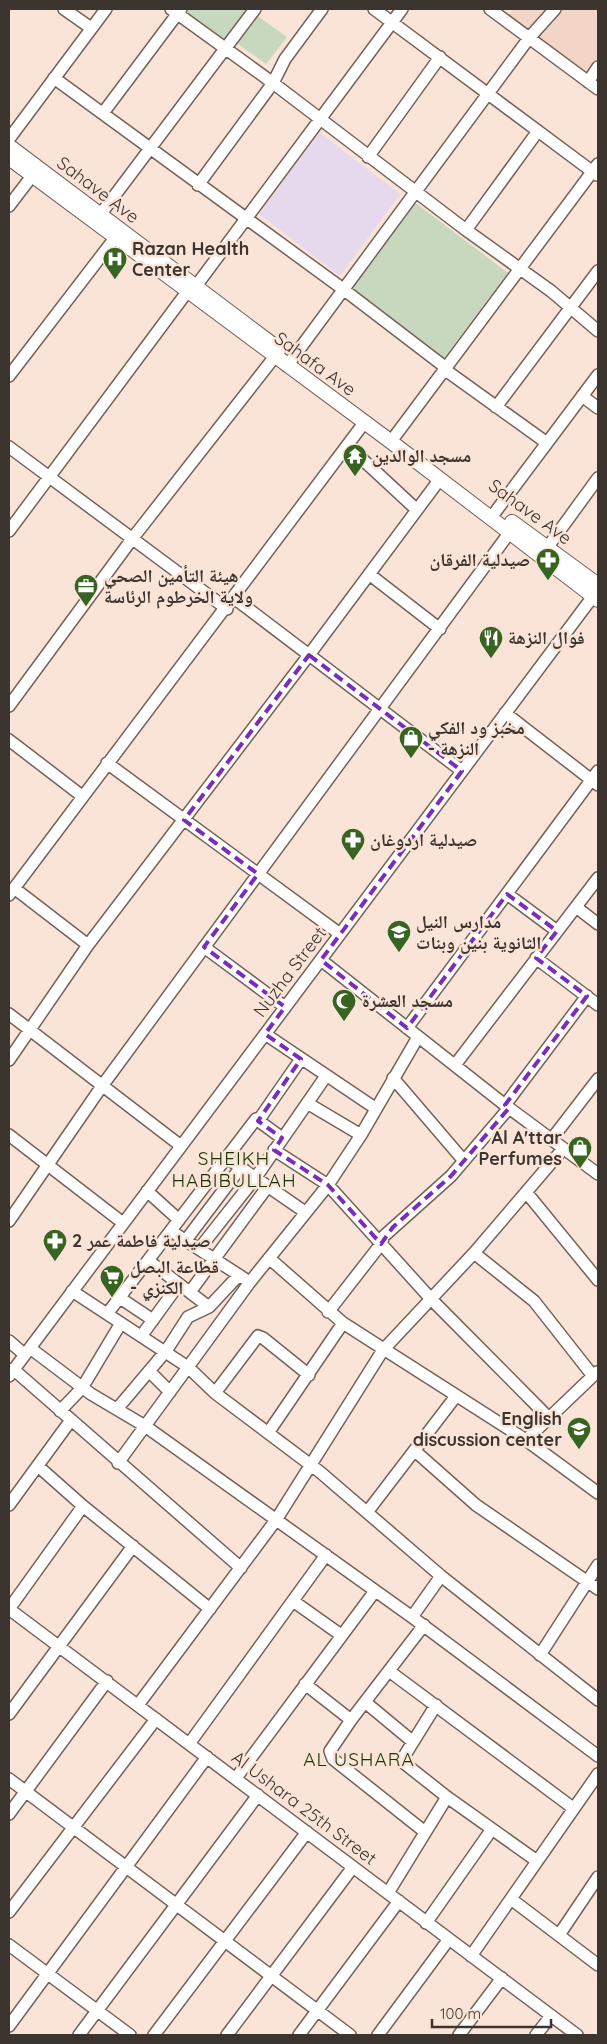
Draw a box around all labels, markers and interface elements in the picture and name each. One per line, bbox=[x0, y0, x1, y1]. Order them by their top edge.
street label: Sahave Ave bbox=[53, 151, 144, 228]
place label: Razan Health Center bbox=[132, 237, 249, 281]
hospital icon: Razan Health Center bbox=[102, 246, 128, 280]
street label: Sahafa Ave bbox=[270, 326, 361, 401]
temple icon: مسجد الوالدين bbox=[342, 443, 368, 477]
place label: مسجد الوالدين bbox=[372, 444, 471, 467]
street label: Sahave Ave bbox=[484, 474, 576, 549]
pharmacy icon: صيدلية الفرقان bbox=[535, 547, 561, 581]
place label: صيدلية الفرقان bbox=[429, 548, 530, 571]
place label: هيئة التأمين الصحي ولاية الخرطوم الرئاسة bbox=[104, 564, 253, 609]
office icon: هيئة التأمين الصحي ولاية الخرطوم الرئاسة bbox=[73, 573, 99, 607]
restaurant icon: فوال النزهة bbox=[478, 625, 504, 659]
place label: فوال النزهة bbox=[508, 626, 585, 649]
place label: مخبز ود الفكي - النزهة bbox=[428, 716, 525, 760]
shop icon: مخبز ود الفكي - النزهة bbox=[398, 725, 424, 759]
pharmacy icon: صيدلية اردوغان bbox=[340, 827, 366, 861]
place label: صيدلية اردوغان bbox=[370, 828, 477, 851]
place label: مدارس النيل الثانوية بنين وبنات bbox=[416, 910, 541, 954]
school or university icon: مدارس النيل الثانوية بنين وبنات bbox=[386, 919, 412, 953]
street label: Nuzha Street bbox=[248, 922, 331, 1021]
mosque icon: مسجد العشرة bbox=[331, 988, 357, 1022]
place label: مسجد العشرة bbox=[362, 989, 453, 1012]
place label: Al A'ttar Perfumes bbox=[479, 1126, 562, 1170]
shop icon: Al A'ttar Perfumes bbox=[567, 1135, 593, 1169]
district label: SHEIKH HABIBULLAH bbox=[171, 1146, 297, 1192]
pharmacy icon: صيدلية فاطمة عمر 2 bbox=[42, 1228, 68, 1262]
place label: صيدلية فاطمة عمر 2 bbox=[72, 1229, 211, 1252]
place label: قطاعة البصل - الكنزي bbox=[130, 1255, 219, 1302]
supermarket icon: قطاعة البصل - الكنزي bbox=[99, 1264, 125, 1298]
place label: English discussion center bbox=[413, 1407, 562, 1451]
school or university icon: English discussion center bbox=[566, 1416, 592, 1450]
street label: Al Ushara 25th Street bbox=[227, 1745, 381, 1870]
district label: AL USHARA bbox=[303, 1747, 415, 1771]
scale bar bbox=[432, 1996, 551, 2028]
text: 100 m bbox=[440, 2004, 481, 2023]

